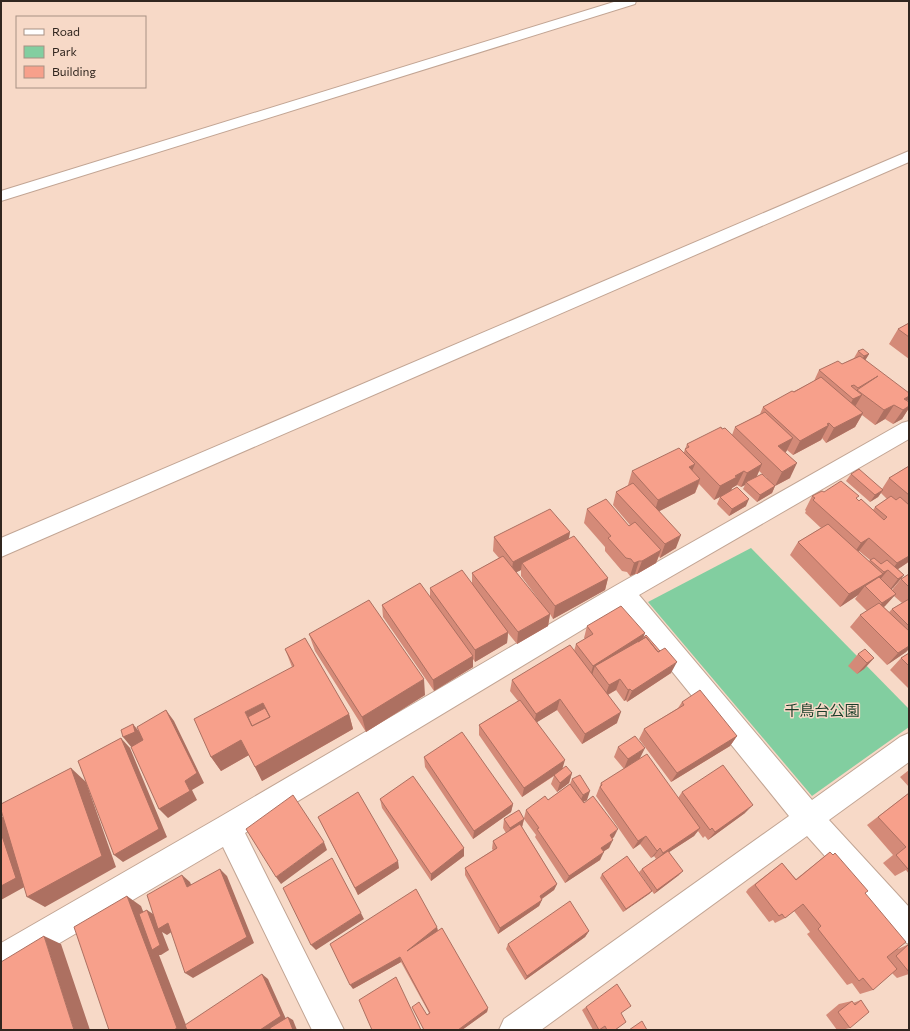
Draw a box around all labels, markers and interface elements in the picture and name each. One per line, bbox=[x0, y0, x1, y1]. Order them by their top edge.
legend bbox=[16, 16, 146, 88]
text: Road bbox=[52, 24, 80, 38]
text: Park bbox=[52, 44, 78, 58]
text: Building bbox=[52, 64, 96, 78]
park label: 千鳥台公園 bbox=[784, 701, 860, 719]

